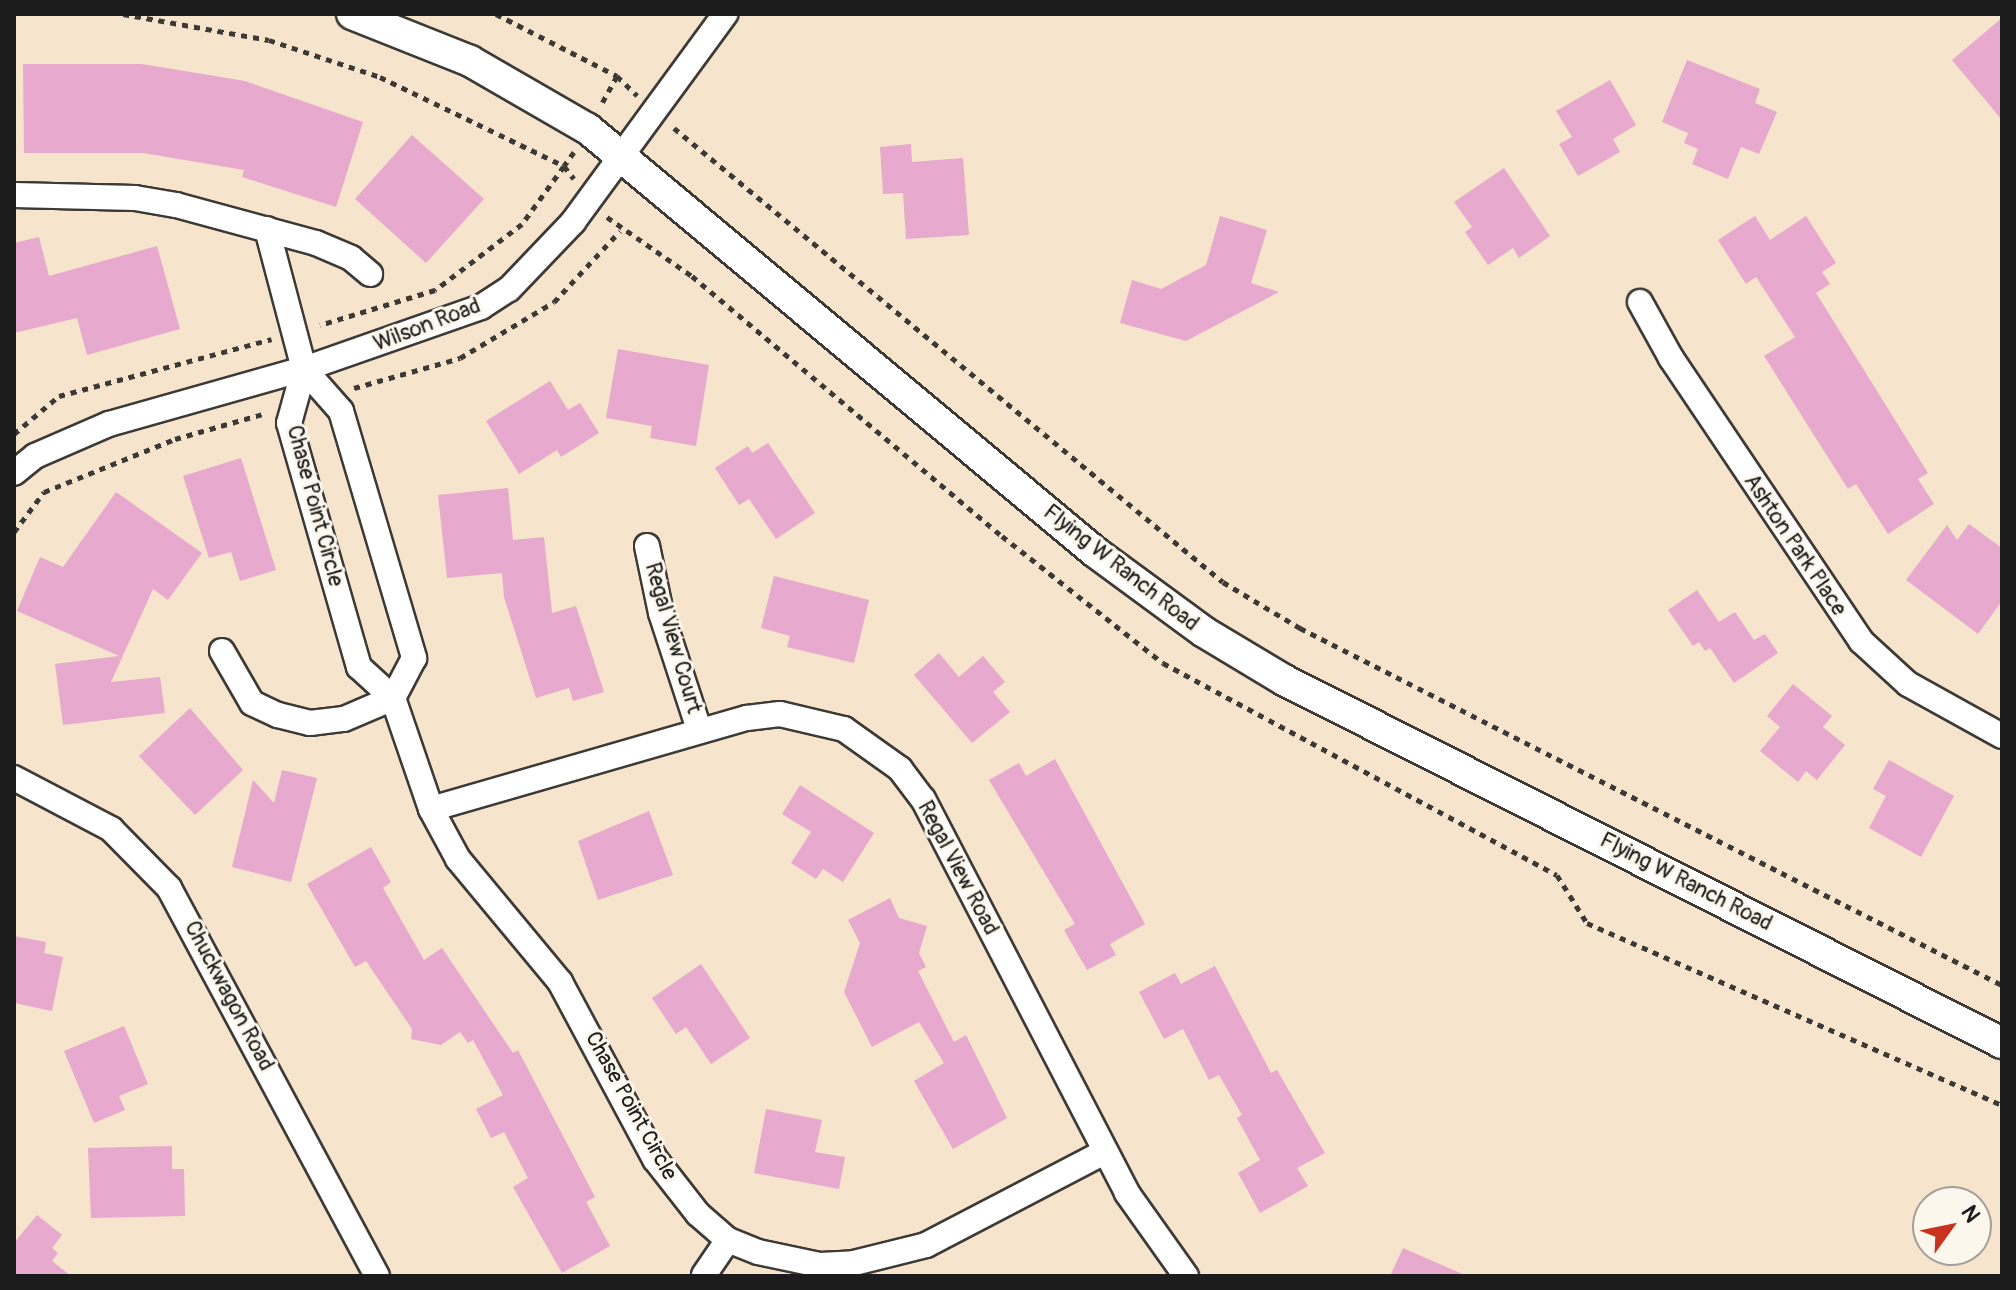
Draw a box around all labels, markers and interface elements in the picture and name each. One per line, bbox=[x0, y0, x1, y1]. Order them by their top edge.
street label: Wilson Road bbox=[370, 293, 484, 357]
street label: Chase Point Circle bbox=[281, 423, 349, 589]
street label: Ashton Park Place bbox=[1738, 469, 1852, 621]
street label: Flying W Ranch Road bbox=[1038, 499, 1204, 637]
street label: Regal View Court bbox=[639, 560, 707, 716]
street label: Regal View Road bbox=[912, 796, 1004, 940]
street label: Flying W Ranch Road bbox=[1595, 827, 1777, 937]
street label: Chuckwagon Road bbox=[178, 917, 280, 1075]
street label: Chase Point Circle bbox=[579, 1027, 683, 1185]
north arrow bbox=[1912, 1186, 1992, 1266]
text: N bbox=[1955, 1200, 1986, 1228]

